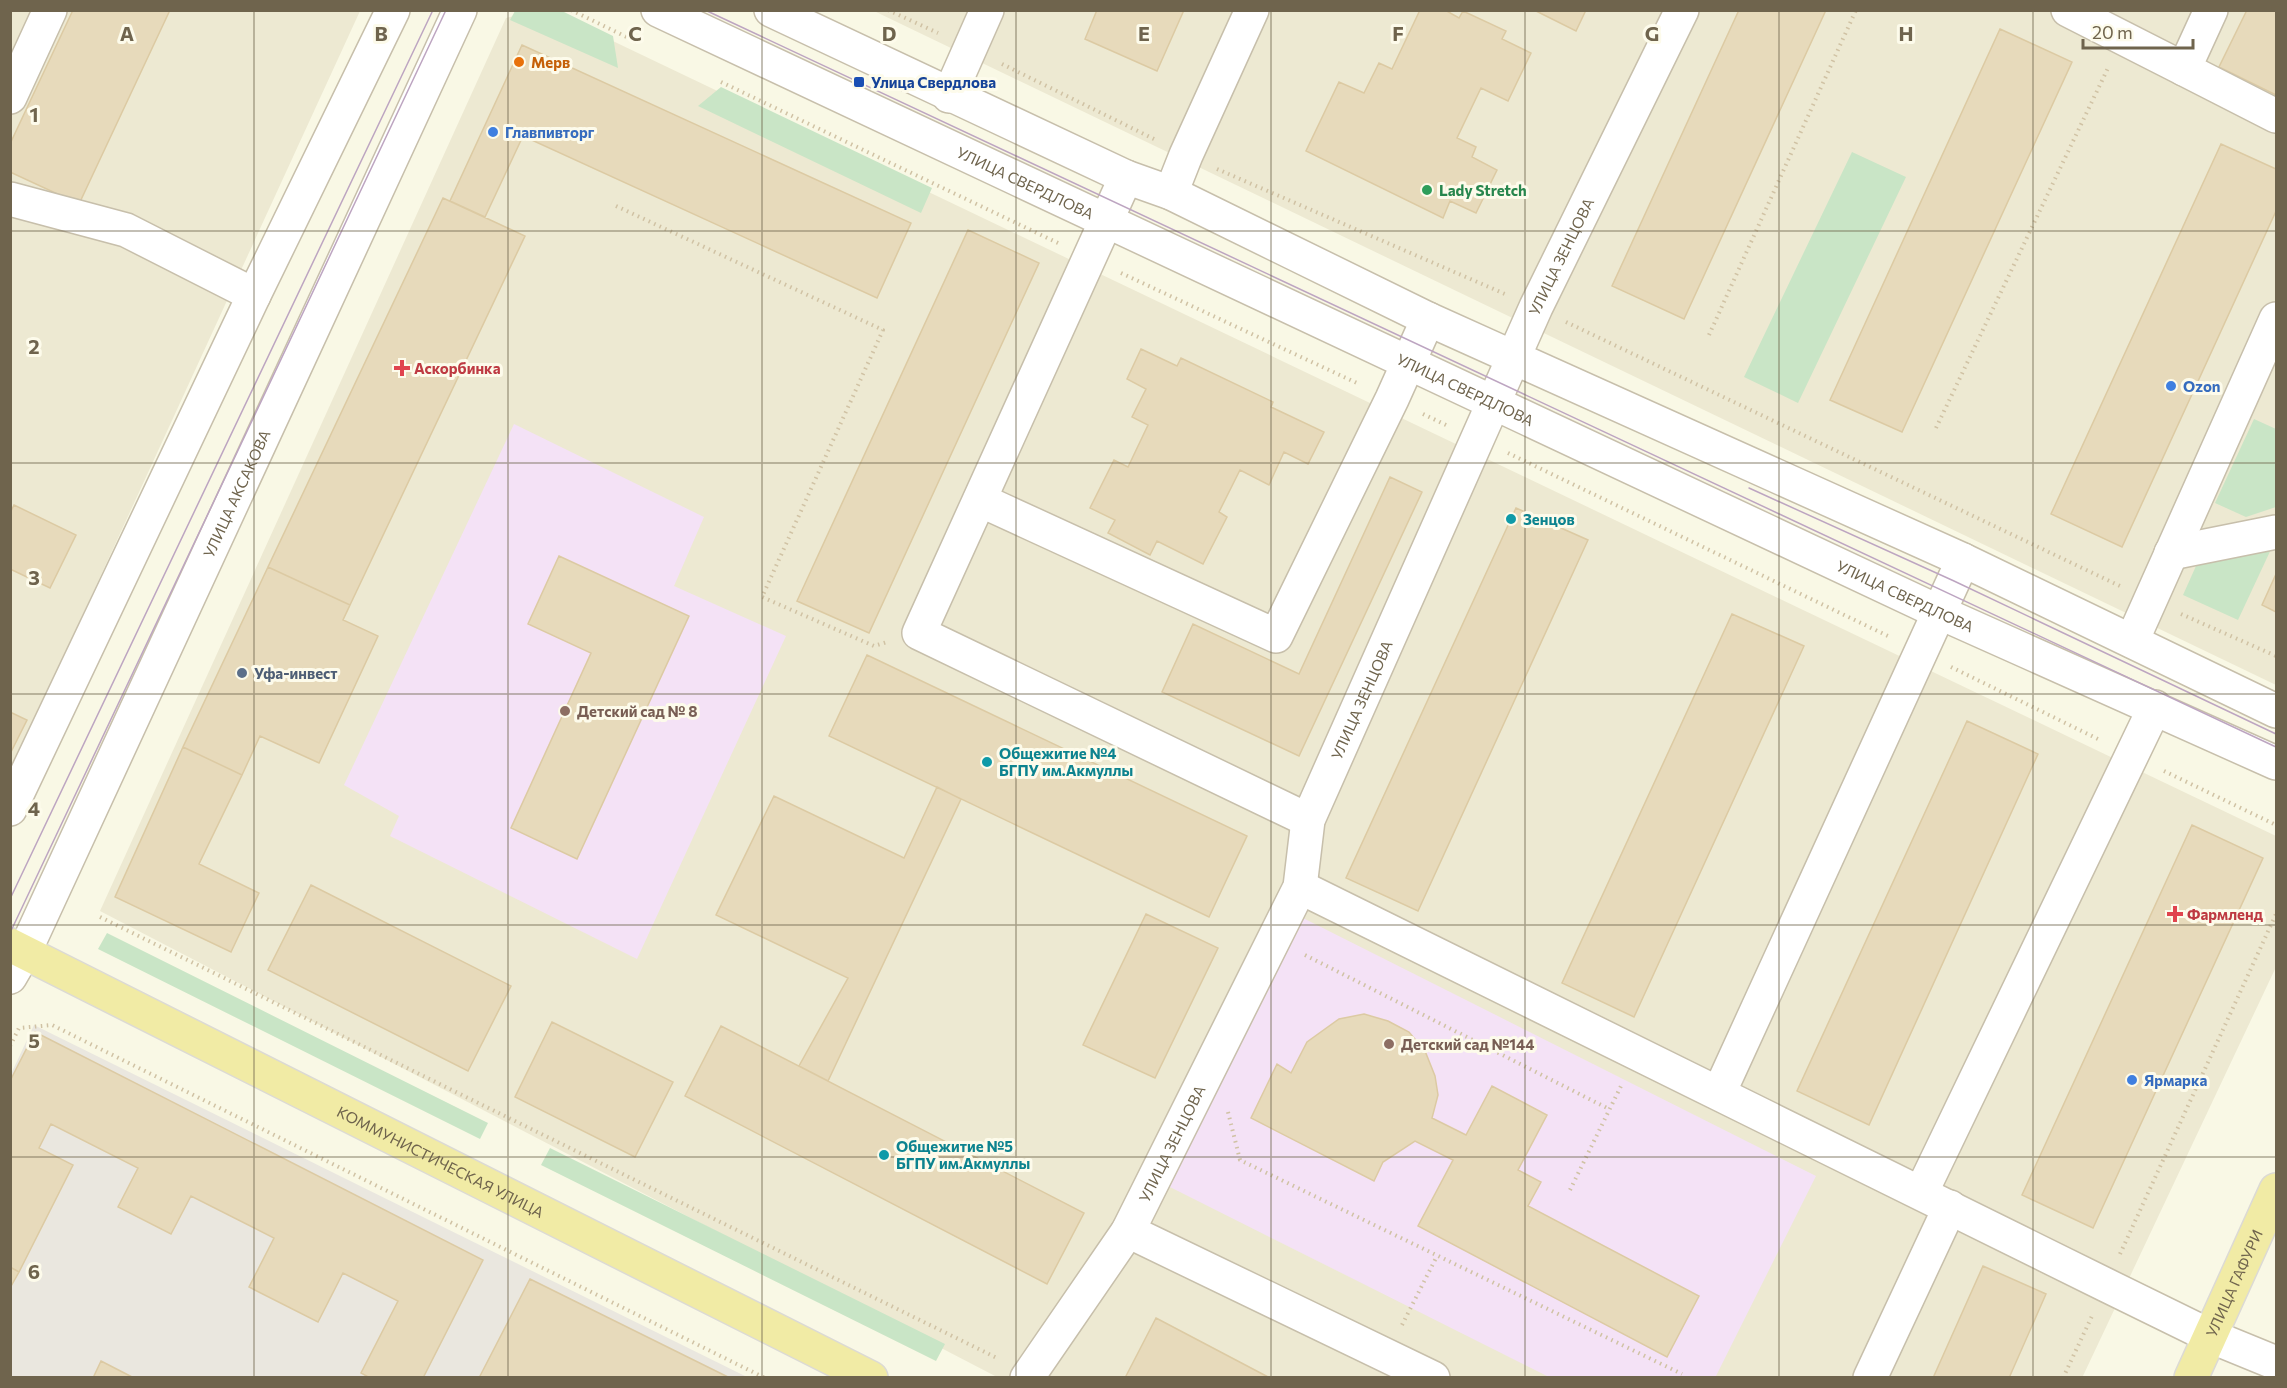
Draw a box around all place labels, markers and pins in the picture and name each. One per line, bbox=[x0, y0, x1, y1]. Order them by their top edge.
place label: Мерв bbox=[531, 53, 570, 71]
marker: Мерв bbox=[512, 55, 526, 69]
place label: Улица Свердлова bbox=[871, 73, 996, 91]
marker: Улица Свердлова bbox=[852, 75, 866, 89]
place label: Главпивторг bbox=[505, 123, 595, 141]
marker: Главпивторг bbox=[486, 125, 500, 139]
place label: Lady Stretch bbox=[1439, 181, 1527, 199]
marker: Lady Stretch bbox=[1420, 183, 1434, 197]
place label: Аскорбинка bbox=[414, 359, 501, 377]
marker: Аскорбинка bbox=[395, 361, 409, 375]
place label: Ozon bbox=[2183, 377, 2221, 395]
marker: Ozon bbox=[2164, 379, 2178, 393]
place label: Зенцов bbox=[1523, 510, 1575, 528]
marker: Зенцов bbox=[1504, 512, 1518, 526]
place label: Уфа-инвест bbox=[254, 664, 338, 682]
marker: Уфа-инвест bbox=[235, 666, 249, 680]
place label: Детский сад № 8 bbox=[577, 702, 697, 720]
marker: Детский сад № 8 bbox=[558, 704, 572, 718]
place label: Общежитие №4 БГПУ им.Акмуллы bbox=[999, 744, 1133, 779]
marker: Общежитие №4 БГПУ им.Акмуллы bbox=[980, 755, 994, 769]
place label: Фармленд bbox=[2187, 905, 2264, 923]
marker: Фармленд bbox=[2168, 907, 2182, 921]
place label: Детский сад №144 bbox=[1401, 1035, 1534, 1053]
marker: Детский сад №144 bbox=[1382, 1037, 1396, 1051]
place label: Ярмарка bbox=[2144, 1071, 2207, 1089]
marker: Ярмарка bbox=[2125, 1073, 2139, 1087]
place label: Общежитие №5 БГПУ им.Акмуллы bbox=[896, 1137, 1030, 1172]
marker: Общежитие №5 БГПУ им.Акмуллы bbox=[877, 1148, 891, 1162]

